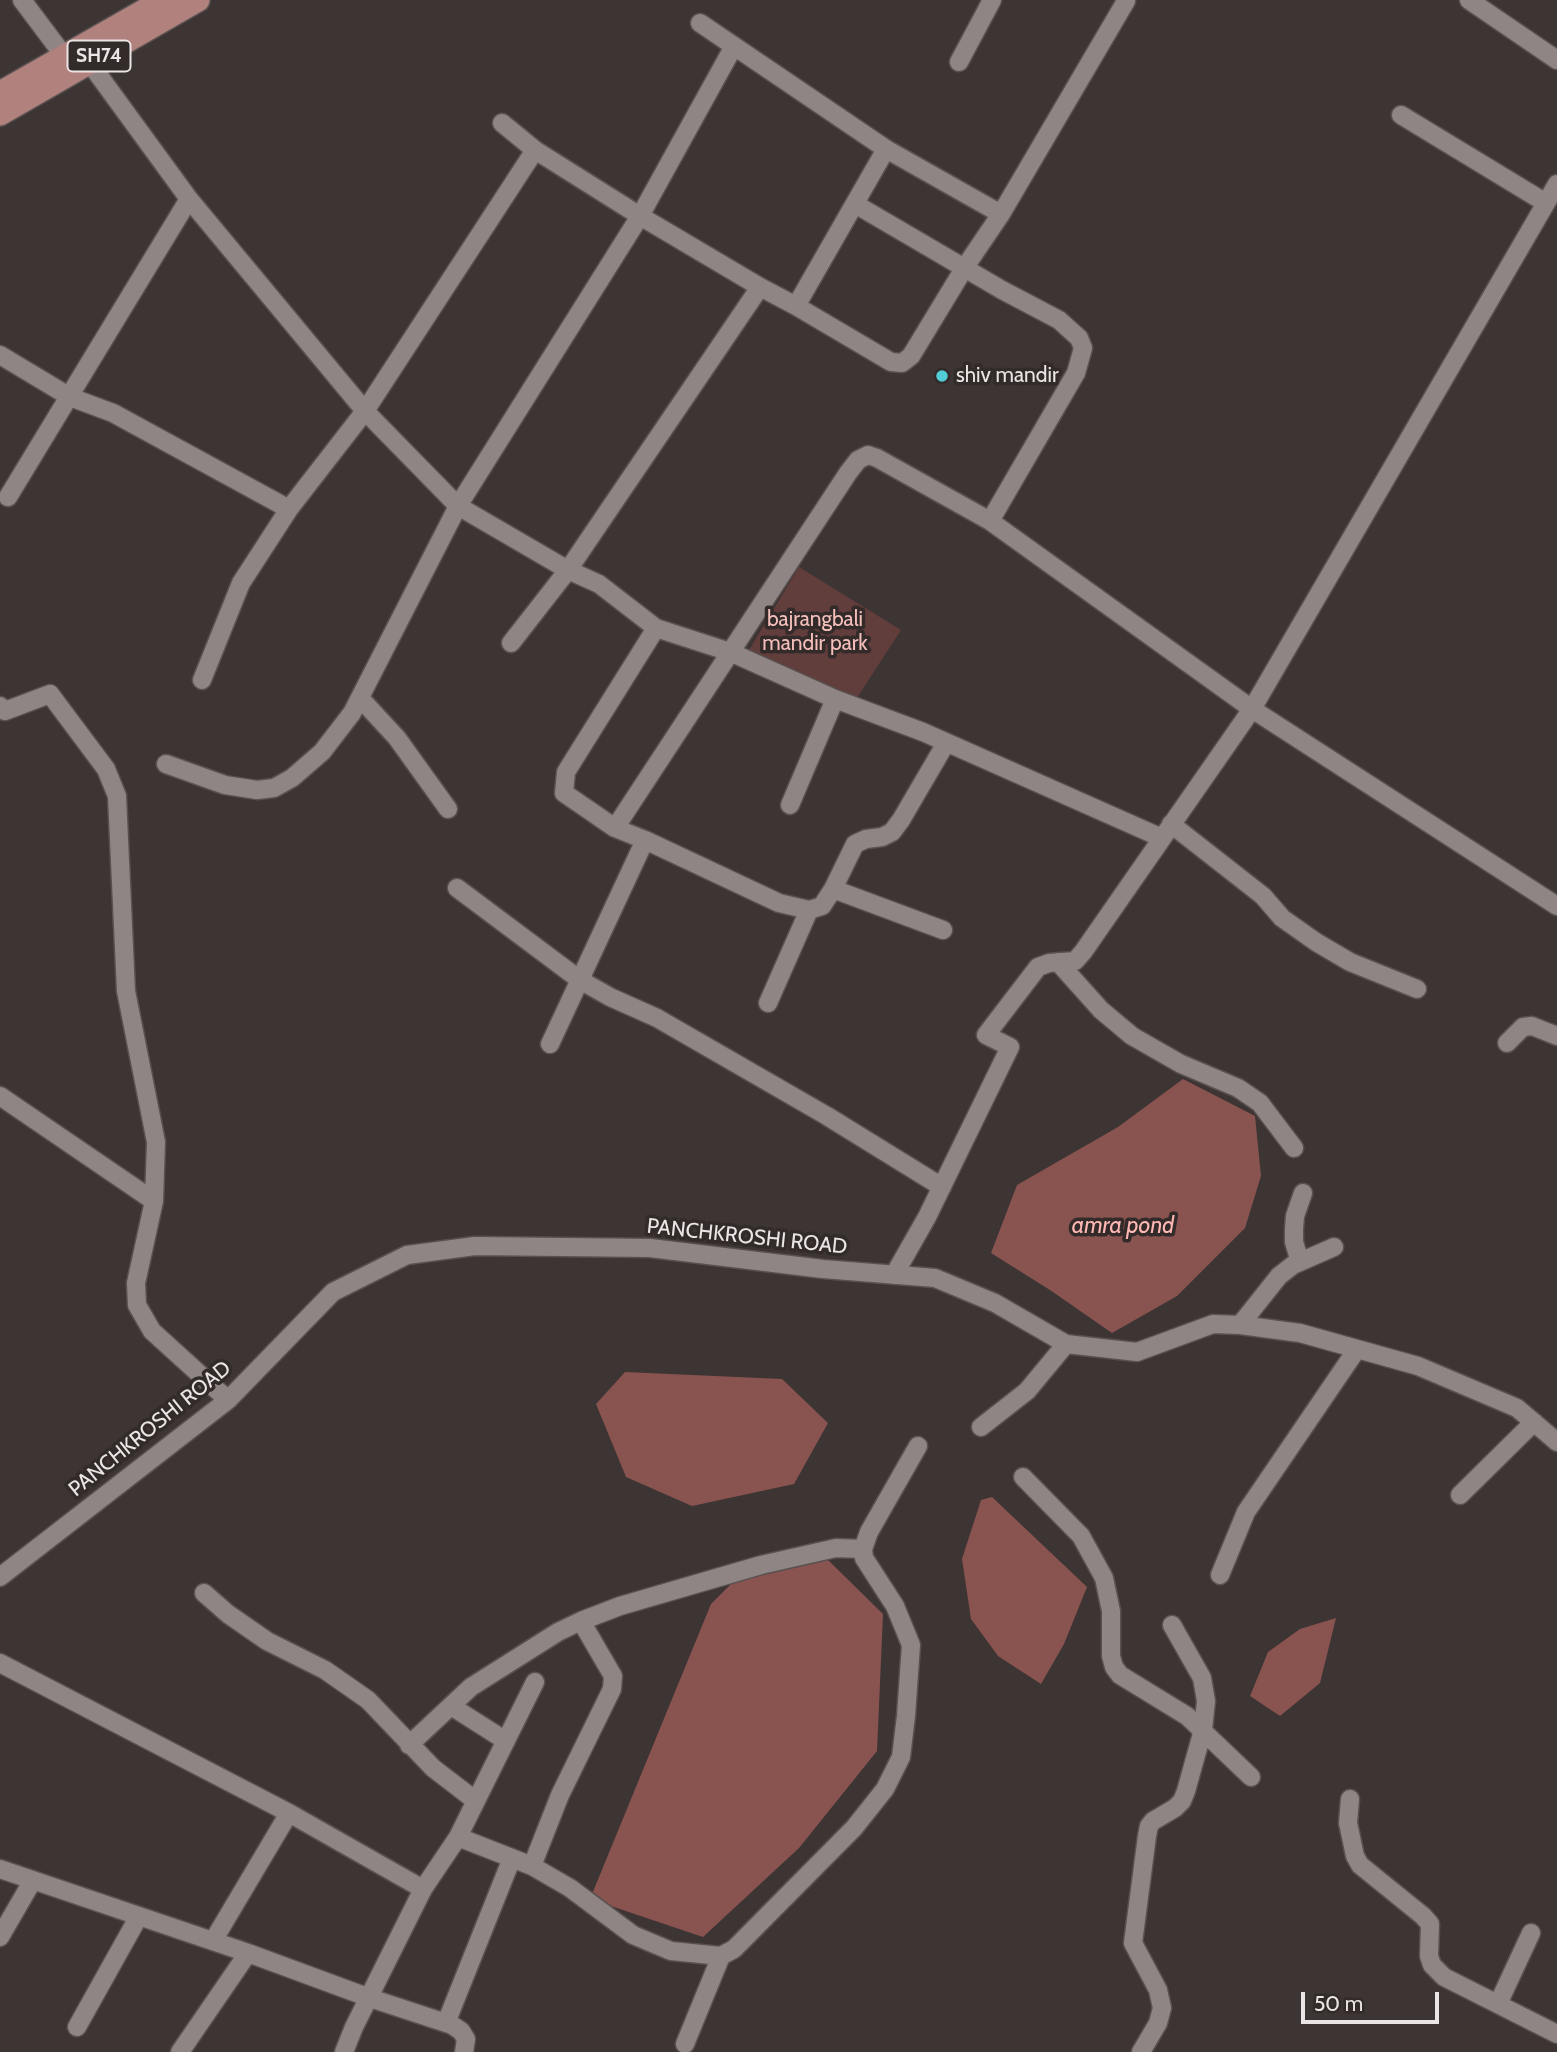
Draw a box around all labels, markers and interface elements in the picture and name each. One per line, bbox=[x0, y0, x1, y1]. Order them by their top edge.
road number: SH74 bbox=[68, 40, 130, 72]
place label: shiv mandir bbox=[956, 363, 1059, 389]
marker: shiv mandir bbox=[934, 368, 950, 384]
park label: bajrangbali mandir park bbox=[762, 607, 868, 657]
water label: amra pond bbox=[1072, 1212, 1174, 1240]
street label: PANCHKROSHI ROAD bbox=[646, 1214, 848, 1260]
street label: PANCHKROSHI ROAD bbox=[64, 1356, 236, 1502]
scale bar bbox=[1305, 1979, 1443, 2023]
text: 50 m bbox=[1314, 1991, 1363, 2016]

